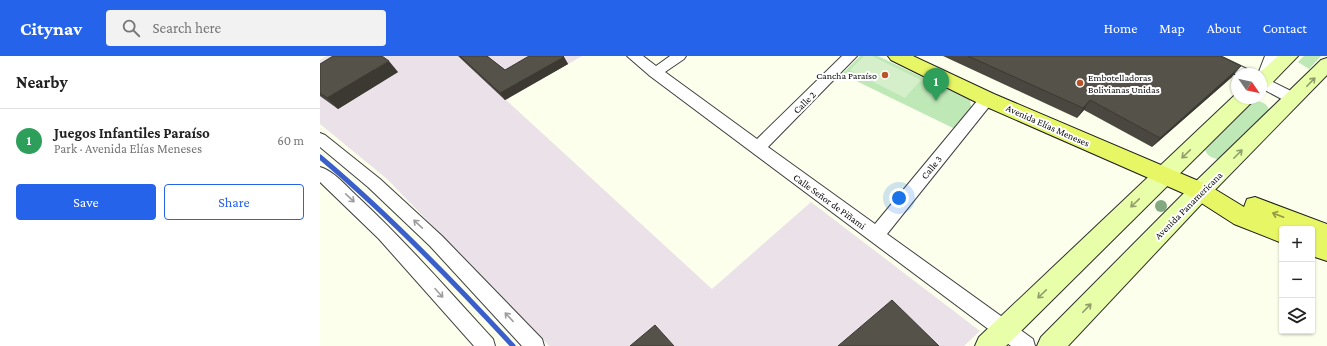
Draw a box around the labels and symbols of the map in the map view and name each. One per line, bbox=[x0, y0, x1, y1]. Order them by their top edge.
pin: 1 bbox=[923, 68, 949, 101]
north arrow bbox=[1231, 68, 1267, 104]
place label: Cancha Paraíso bbox=[816, 70, 877, 81]
marker: Cancha Paraíso bbox=[880, 70, 890, 80]
place label: Embotelladoras Bolivianas Unidas bbox=[1088, 72, 1160, 95]
one-way arrow bbox=[1306, 76, 1315, 87]
marker: Embotelladoras Bolivianas Unidas bbox=[1075, 78, 1085, 88]
street label: Calle 2 bbox=[791, 89, 818, 116]
street label: Avenida Elías Meneses bbox=[1004, 102, 1091, 149]
one-way arrow bbox=[1181, 149, 1191, 158]
one-way arrow bbox=[1233, 149, 1243, 159]
street label: Calle 3 bbox=[919, 153, 944, 181]
street label: Avenida Panamericana bbox=[1152, 169, 1225, 241]
street label: Calle Señor de Piñami bbox=[791, 171, 868, 232]
your location bbox=[889, 188, 909, 208]
one-way arrow bbox=[345, 194, 355, 203]
one-way arrow bbox=[1130, 198, 1140, 208]
one-way arrow bbox=[1272, 210, 1284, 218]
one-way arrow bbox=[413, 219, 423, 229]
one-way arrow bbox=[434, 288, 444, 298]
one-way arrow bbox=[1037, 289, 1047, 298]
one-way arrow bbox=[1082, 303, 1092, 313]
one-way arrow bbox=[504, 312, 513, 322]

